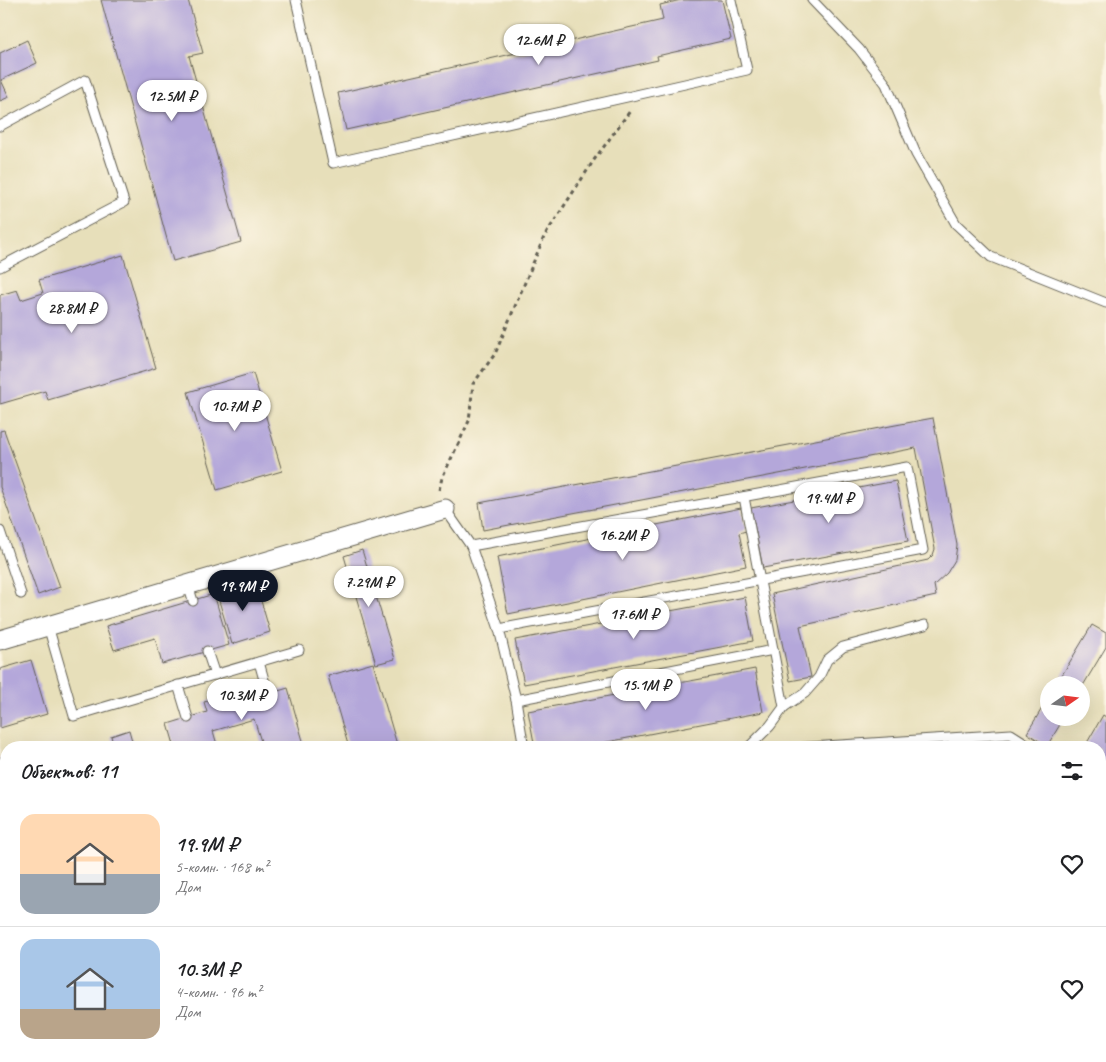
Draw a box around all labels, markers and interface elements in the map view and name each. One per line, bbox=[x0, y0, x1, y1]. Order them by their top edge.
pin: 12.6M ₽ bbox=[493, 23, 585, 66]
text: 12.6M ₽ bbox=[515, 30, 563, 50]
pin: 12.5M ₽ bbox=[126, 80, 218, 122]
text: 12.5M ₽ bbox=[148, 86, 196, 106]
pin: 28.8M ₽ bbox=[26, 292, 118, 334]
text: 28.8M ₽ bbox=[48, 298, 96, 318]
pin: 10.7M ₽ bbox=[189, 390, 281, 432]
text: 10.7M ₽ bbox=[211, 396, 259, 416]
pin: 19.4M ₽ bbox=[783, 482, 875, 524]
text: 19.4M ₽ bbox=[805, 488, 853, 508]
pin: 16.2M ₽ bbox=[577, 518, 669, 561]
text: 16.2M ₽ bbox=[599, 525, 647, 545]
pin: 7.29M ₽ bbox=[323, 566, 415, 608]
pin: 19.9M ₽ bbox=[197, 570, 289, 612]
text: 7.29M ₽ bbox=[345, 572, 393, 592]
text: 19.9M ₽ bbox=[219, 576, 267, 596]
pin: 17.6M ₽ bbox=[588, 598, 680, 640]
text: 17.6M ₽ bbox=[610, 604, 658, 624]
pin: 15.1M ₽ bbox=[600, 668, 692, 711]
text: 15.1M ₽ bbox=[622, 675, 670, 695]
north arrow bbox=[1040, 676, 1090, 726]
map controls bbox=[1040, 676, 1090, 726]
pin: 10.3M ₽ bbox=[196, 678, 288, 721]
text: 10.3M ₽ bbox=[218, 685, 266, 705]
icon: filters bbox=[1058, 757, 1086, 785]
text: Объектов: 11 bbox=[20, 758, 117, 784]
text: 19.9M ₽ bbox=[175, 831, 238, 857]
icon: home bbox=[60, 834, 120, 894]
icon: heart bbox=[1058, 850, 1086, 878]
text: 5-комн. · 168 m² bbox=[175, 857, 268, 877]
text: Дом bbox=[175, 877, 201, 897]
text: 10.3M ₽ bbox=[175, 956, 239, 982]
icon: home bbox=[60, 959, 120, 1019]
icon: heart bbox=[1058, 975, 1086, 1003]
text: 4-комн. · 96 m² bbox=[175, 982, 261, 1002]
text: Дом bbox=[175, 1002, 201, 1022]

